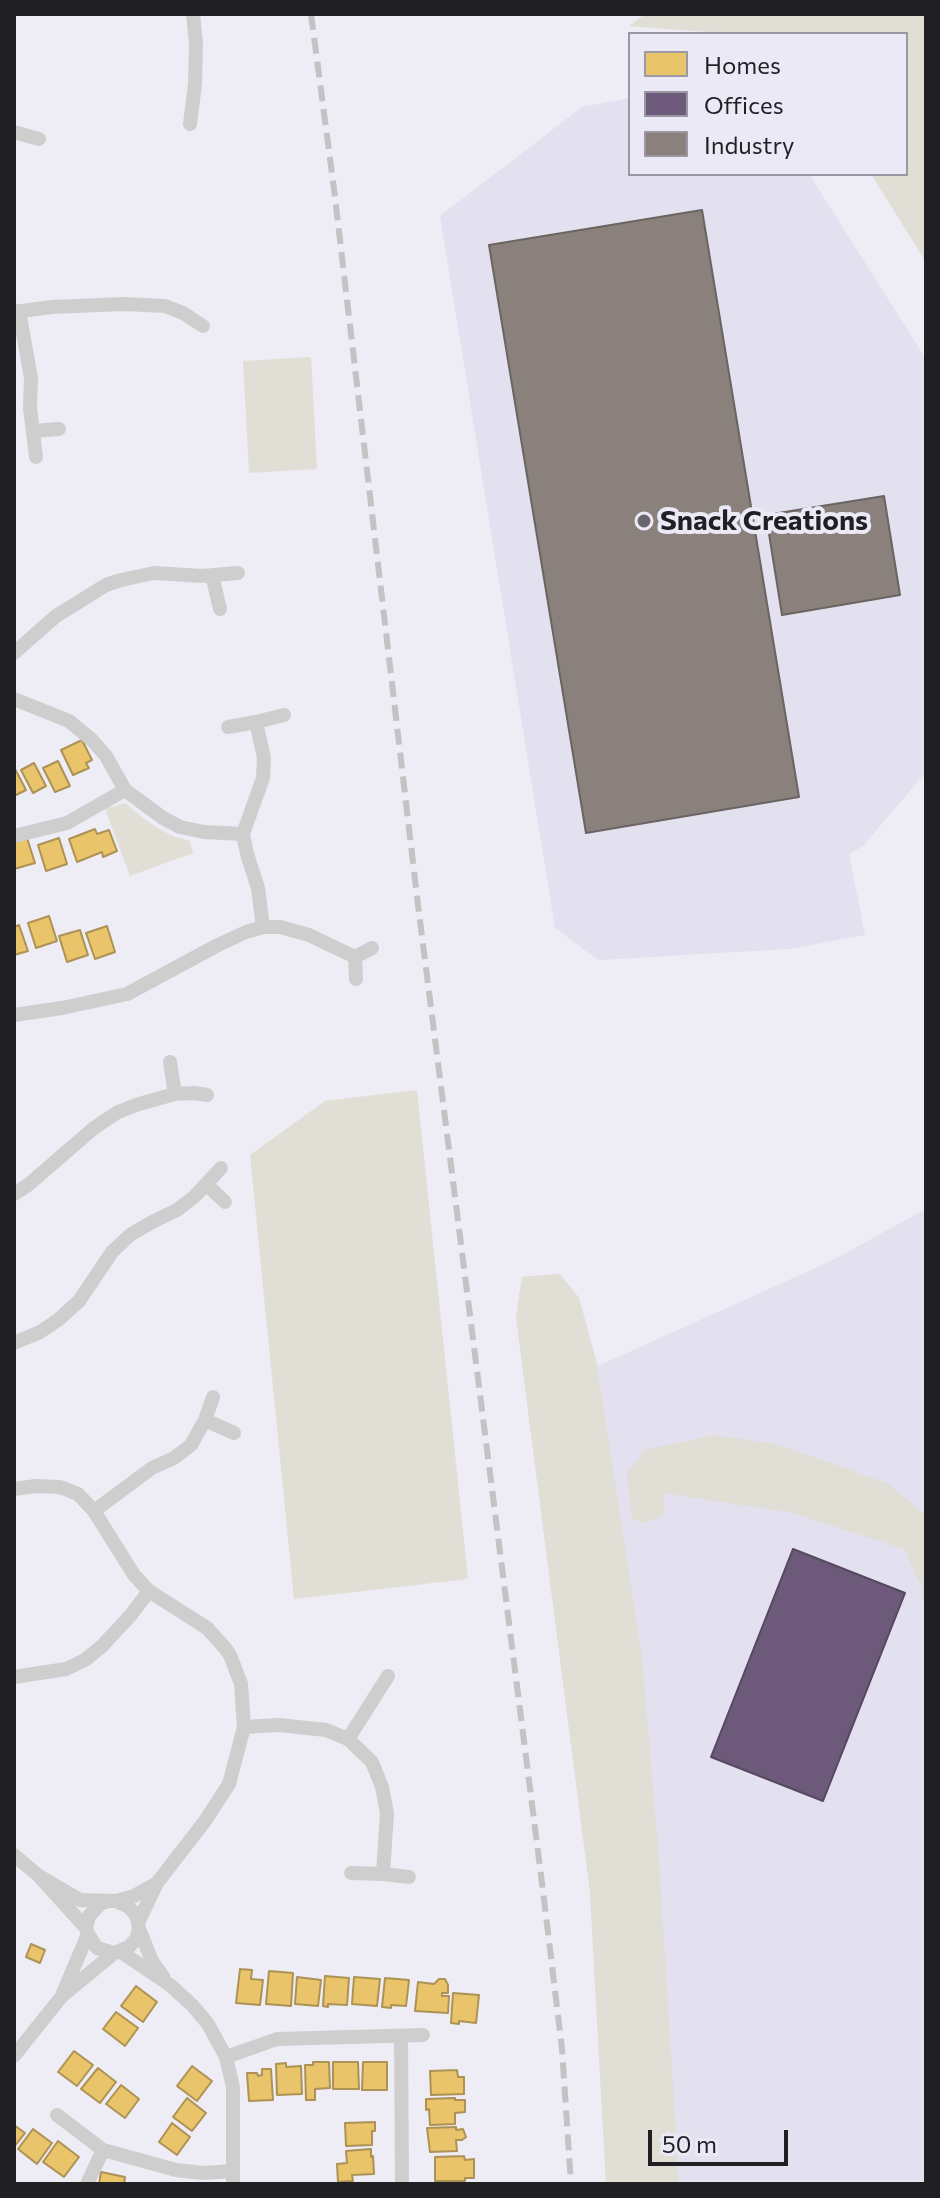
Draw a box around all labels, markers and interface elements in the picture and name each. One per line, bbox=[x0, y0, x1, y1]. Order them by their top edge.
legend bbox=[628, 32, 908, 176]
text: Homes bbox=[704, 50, 781, 79]
text: Offices bbox=[704, 90, 784, 119]
text: Industry bbox=[704, 130, 794, 159]
place label: Snack Creations bbox=[660, 504, 868, 538]
marker: Snack Creations bbox=[635, 512, 653, 530]
scale bar bbox=[652, 2114, 792, 2164]
text: 50 m bbox=[662, 2129, 717, 2158]

